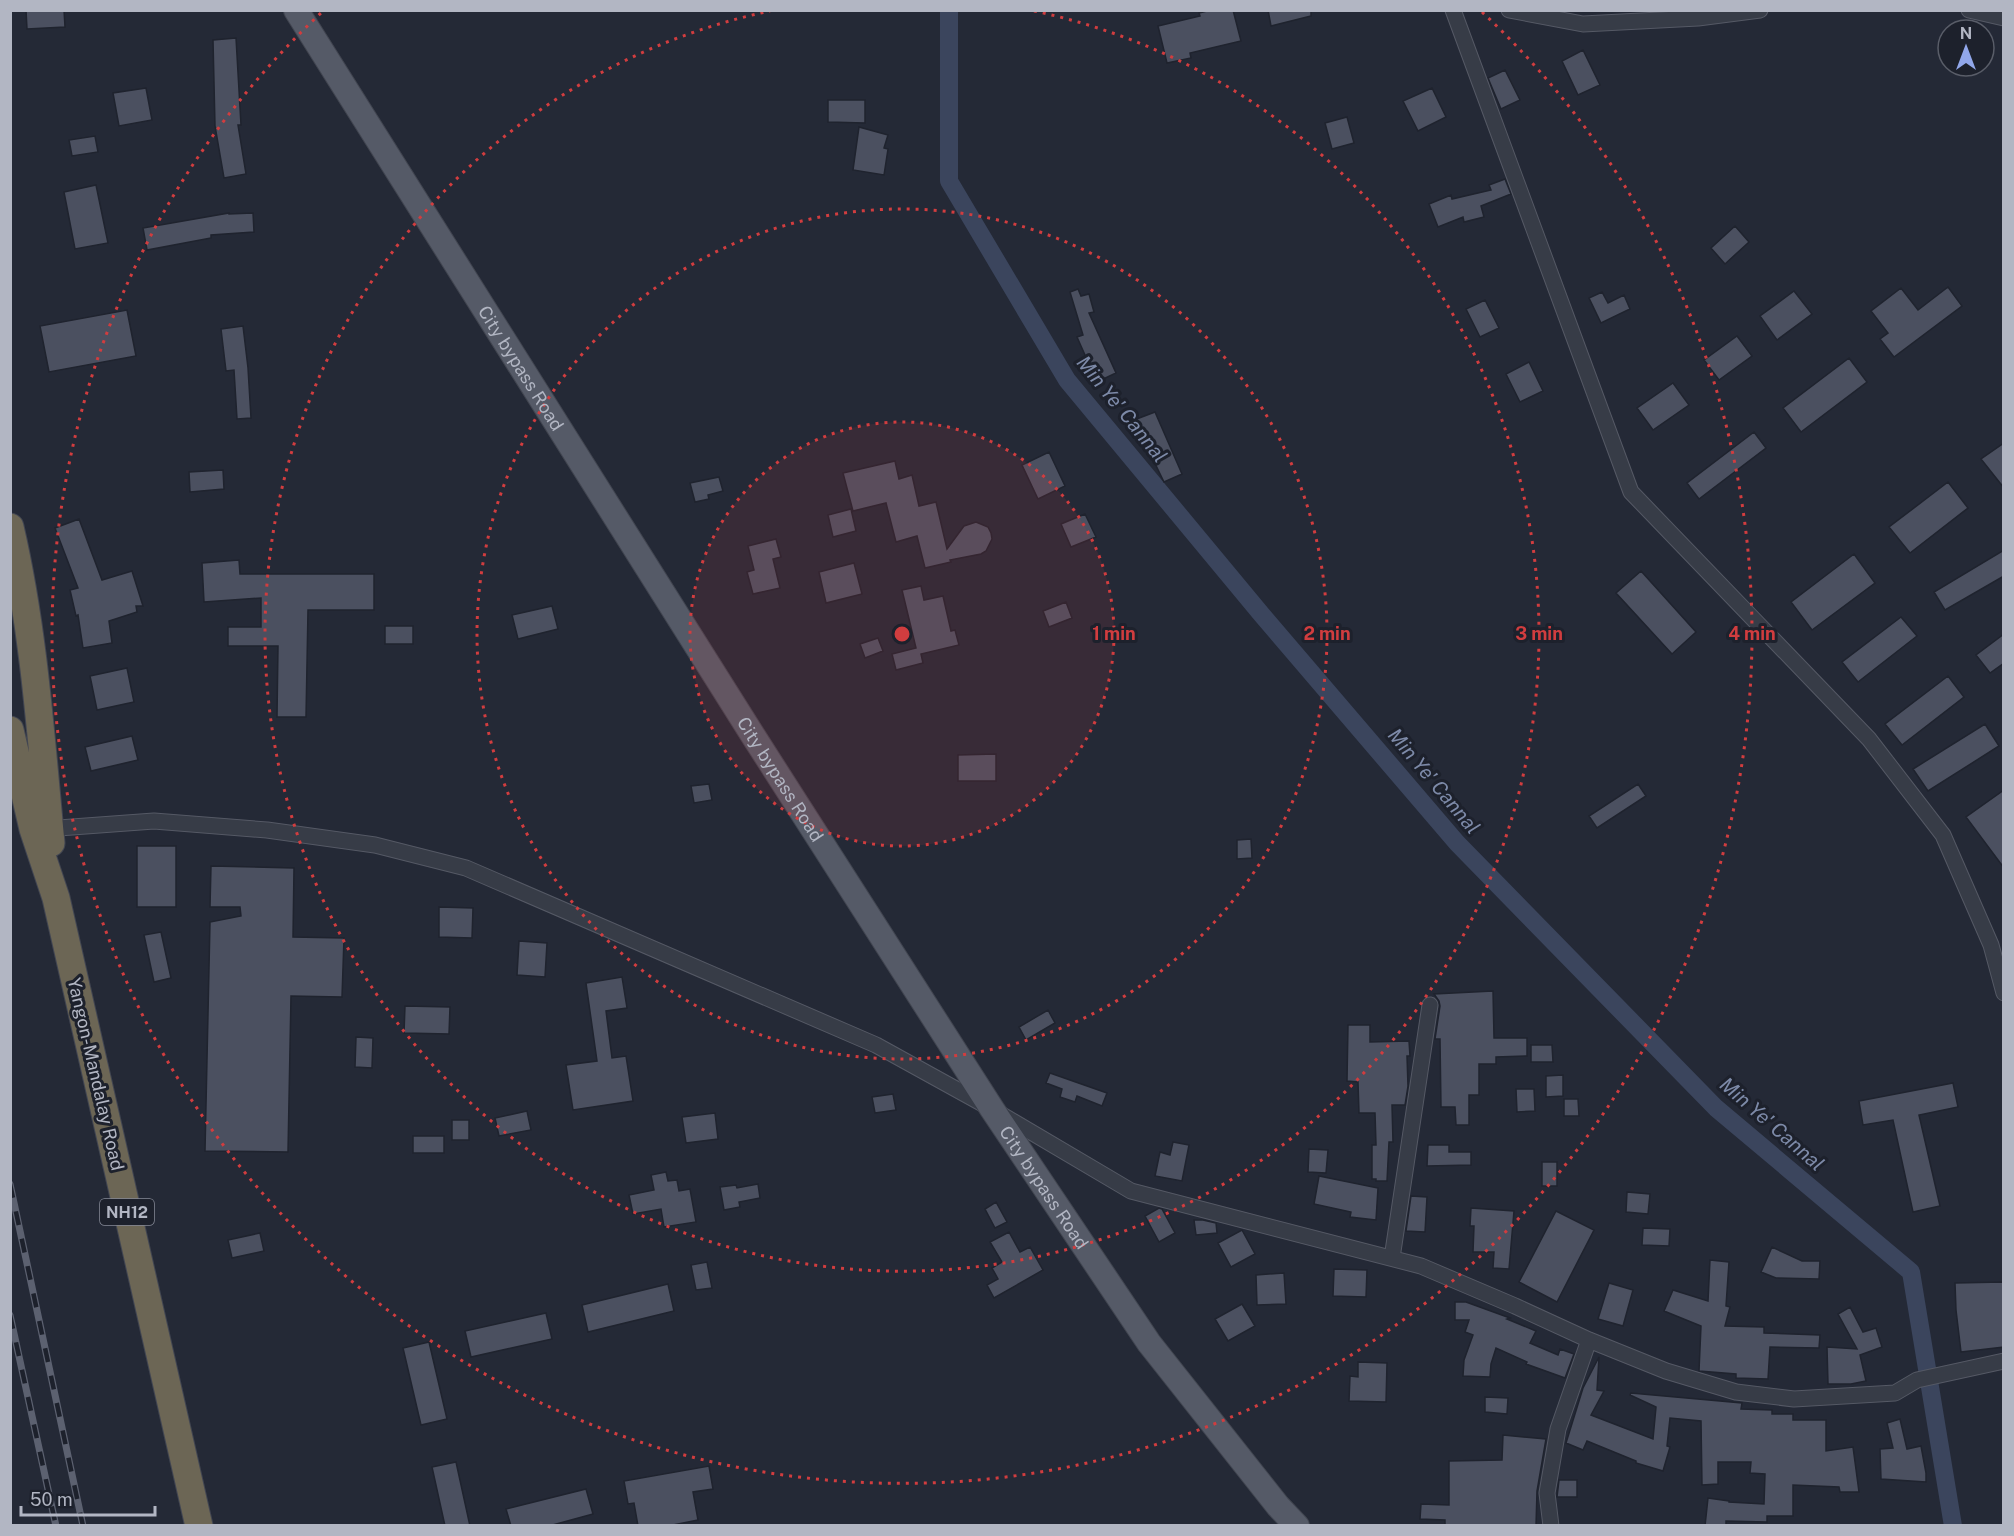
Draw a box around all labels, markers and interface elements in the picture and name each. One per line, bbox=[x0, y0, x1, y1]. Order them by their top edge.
north arrow bbox=[1936, 18, 1996, 78]
text: N bbox=[1960, 24, 1972, 43]
street label: City bypass Road bbox=[474, 302, 569, 434]
water label: Min Ye' Cannal bbox=[1072, 351, 1172, 467]
text: 1 min bbox=[1092, 623, 1136, 644]
text: 2 min bbox=[1303, 623, 1351, 644]
text: 3 min bbox=[1515, 623, 1563, 644]
text: 4 min bbox=[1728, 623, 1776, 644]
centre of rings bbox=[892, 624, 912, 644]
street label: City bypass Road bbox=[733, 713, 828, 845]
water label: Min Ye' Cannal bbox=[1383, 723, 1485, 839]
street label: Yangon-Mandalay Road bbox=[64, 976, 128, 1172]
water label: Min Ye' Cannal bbox=[1715, 1072, 1829, 1176]
street label: City bypass Road bbox=[996, 1122, 1093, 1253]
road number: NH12 bbox=[100, 1199, 154, 1225]
scale bar bbox=[21, 1479, 154, 1517]
text: 50 m bbox=[30, 1489, 73, 1510]

